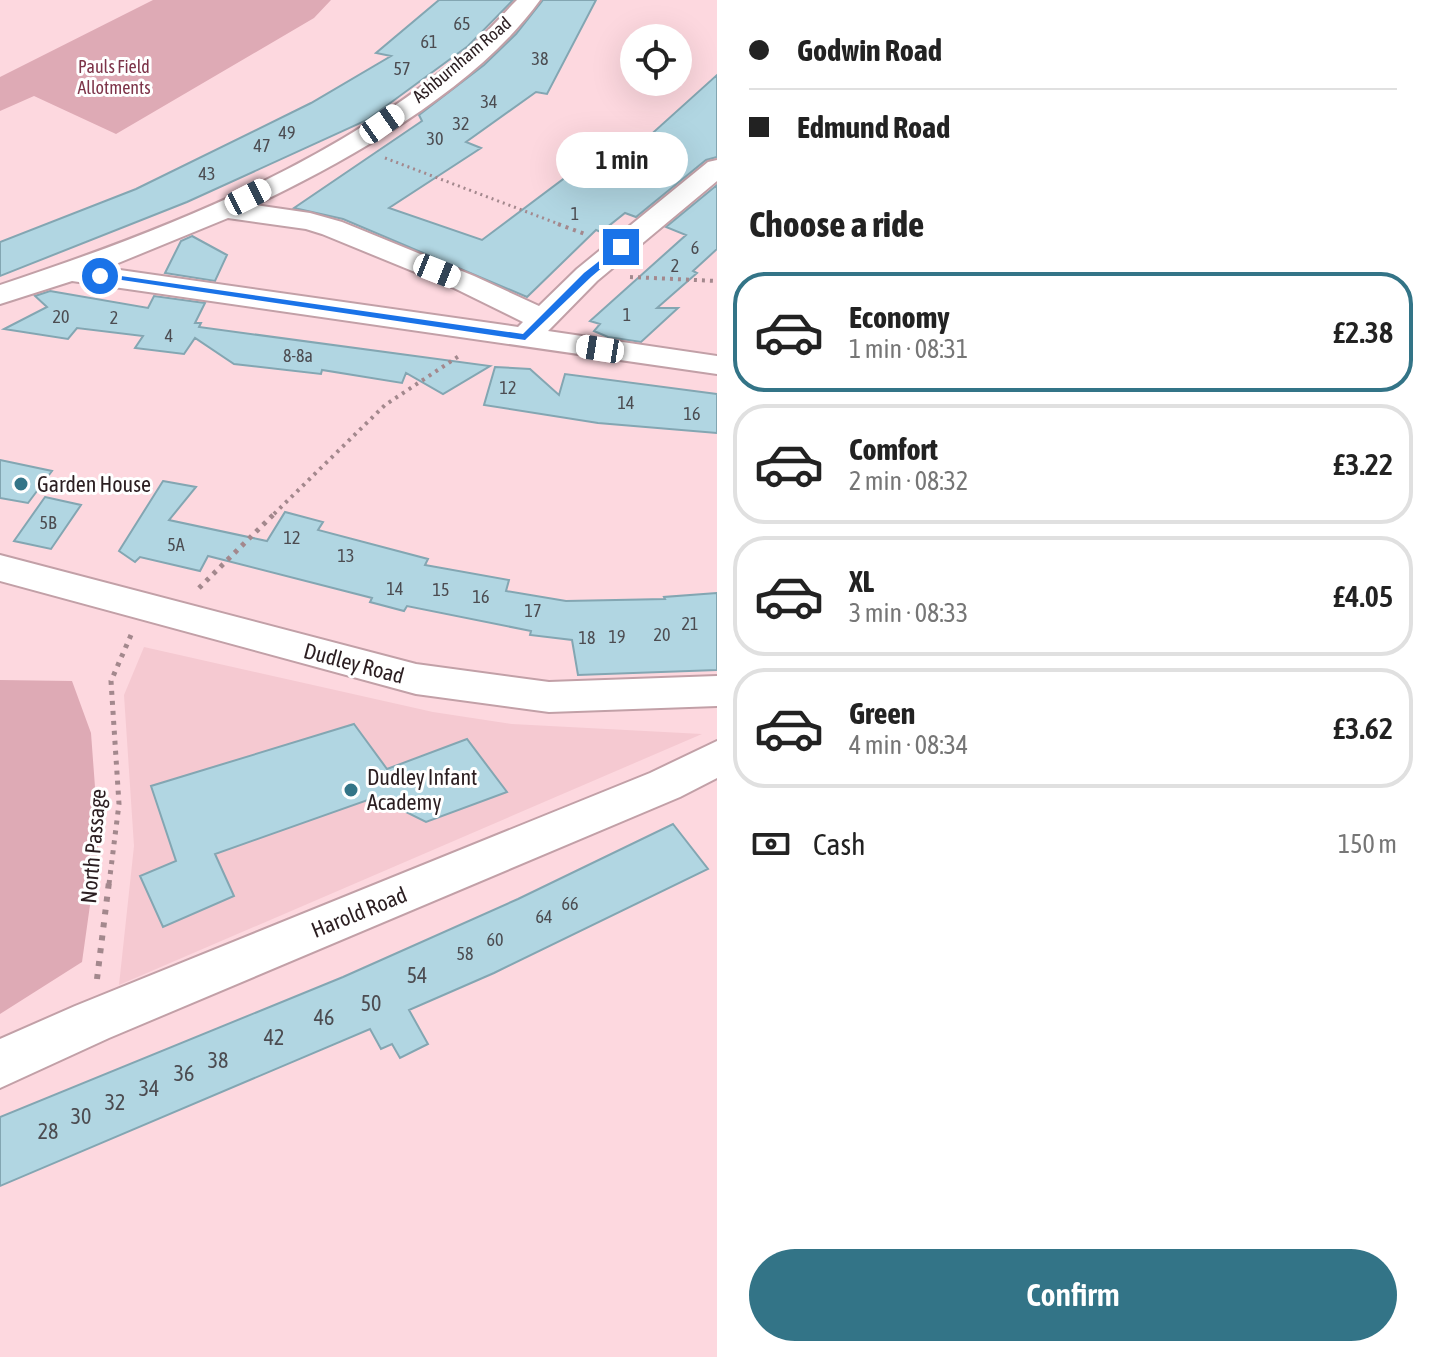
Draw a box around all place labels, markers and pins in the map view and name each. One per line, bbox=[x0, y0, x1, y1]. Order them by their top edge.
place label: Garden House bbox=[37, 471, 151, 497]
marker: Garden House bbox=[12, 475, 30, 493]
place label: Dudley Infant Academy bbox=[367, 764, 477, 815]
marker: Dudley Infant Academy bbox=[342, 781, 360, 799]

